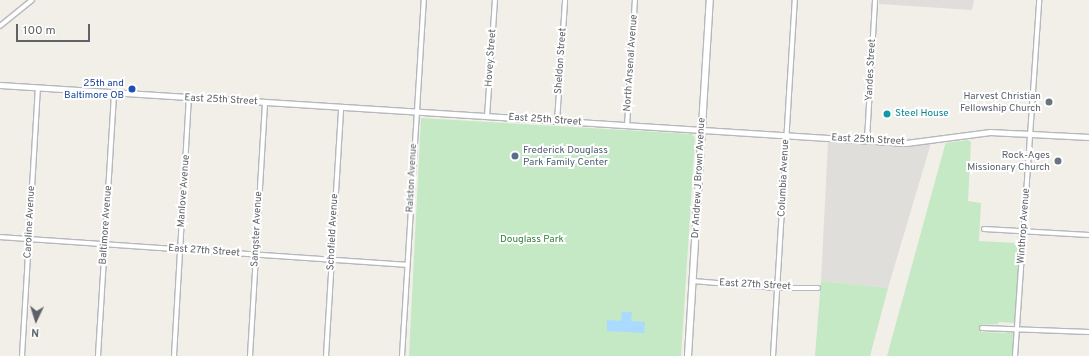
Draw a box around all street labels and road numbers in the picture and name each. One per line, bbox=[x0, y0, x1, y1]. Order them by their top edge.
street label: North Arsenal Avenue bbox=[622, 14, 640, 112]
street label: Sheldon Street bbox=[553, 27, 569, 95]
street label: Hovey Street bbox=[483, 29, 499, 87]
street label: Yandes Street bbox=[863, 39, 879, 101]
street label: East 25th Street bbox=[184, 92, 258, 108]
street label: East 25th Street bbox=[508, 111, 582, 129]
street label: Dr Andrew J Brown Avenue bbox=[690, 117, 708, 239]
street label: East 25th Street bbox=[831, 132, 905, 148]
street label: Columbia Avenue bbox=[776, 139, 792, 217]
street label: Ralston Avenue bbox=[404, 143, 420, 213]
street label: Manlove Avenue bbox=[175, 154, 193, 228]
street label: Caroline Avenue bbox=[22, 185, 38, 259]
street label: Baltimore Avenue bbox=[97, 185, 115, 265]
street label: Winthrop Avenue bbox=[1015, 187, 1033, 265]
street label: Sangster Avenue bbox=[249, 191, 265, 267]
street label: Schofield Avenue bbox=[325, 193, 341, 271]
street label: East 27th Street bbox=[168, 243, 240, 259]
street label: East 27th Street bbox=[719, 277, 791, 293]

